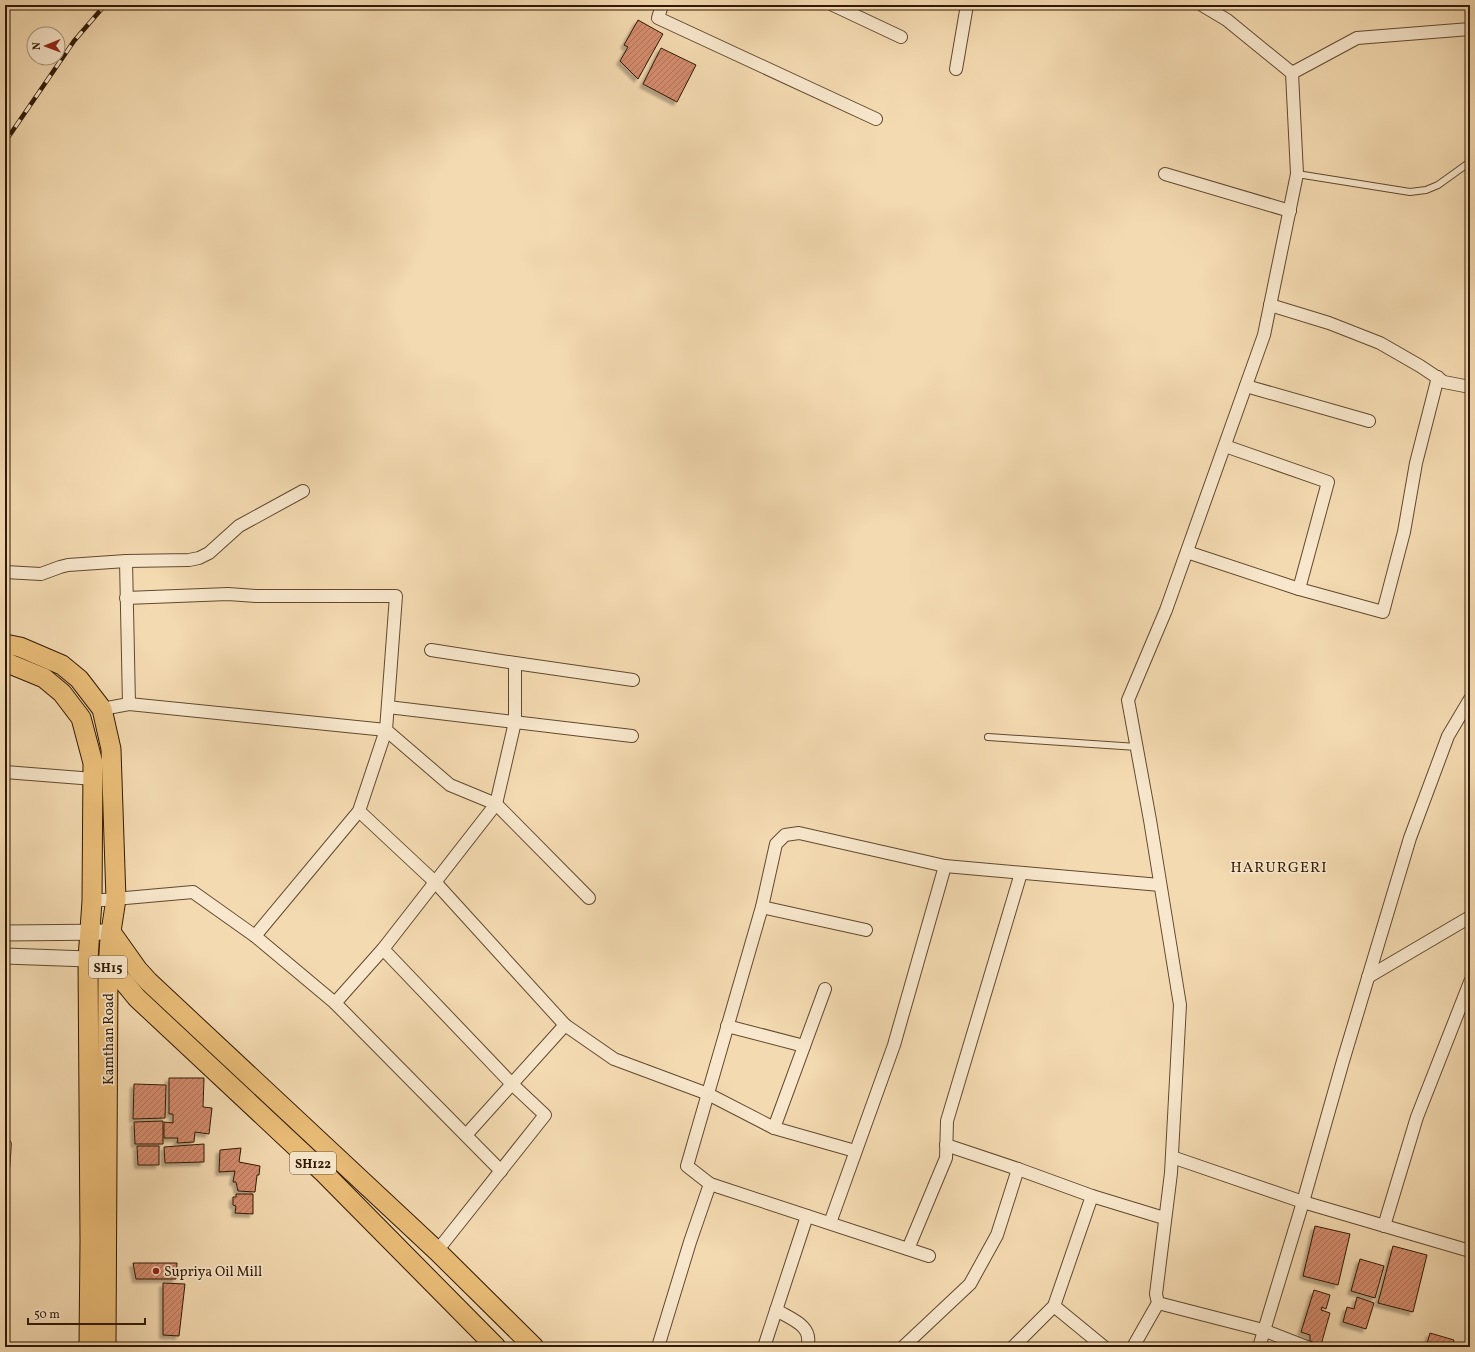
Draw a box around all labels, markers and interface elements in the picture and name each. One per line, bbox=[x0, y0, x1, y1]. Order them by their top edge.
north arrow bbox=[26, 26, 66, 66]
text: N bbox=[30, 42, 45, 50]
district label: HARURGERI bbox=[1230, 858, 1328, 879]
road number: SH15 bbox=[89, 956, 127, 978]
street label: Kamthan Road bbox=[100, 993, 119, 1085]
road number: SH122 bbox=[290, 1152, 336, 1174]
place label: Supriya Oil Mill bbox=[164, 1263, 262, 1282]
marker: Supriya Oil Mill bbox=[151, 1266, 161, 1276]
scale bar bbox=[28, 1300, 145, 1326]
text: 50 m bbox=[34, 1307, 60, 1323]

